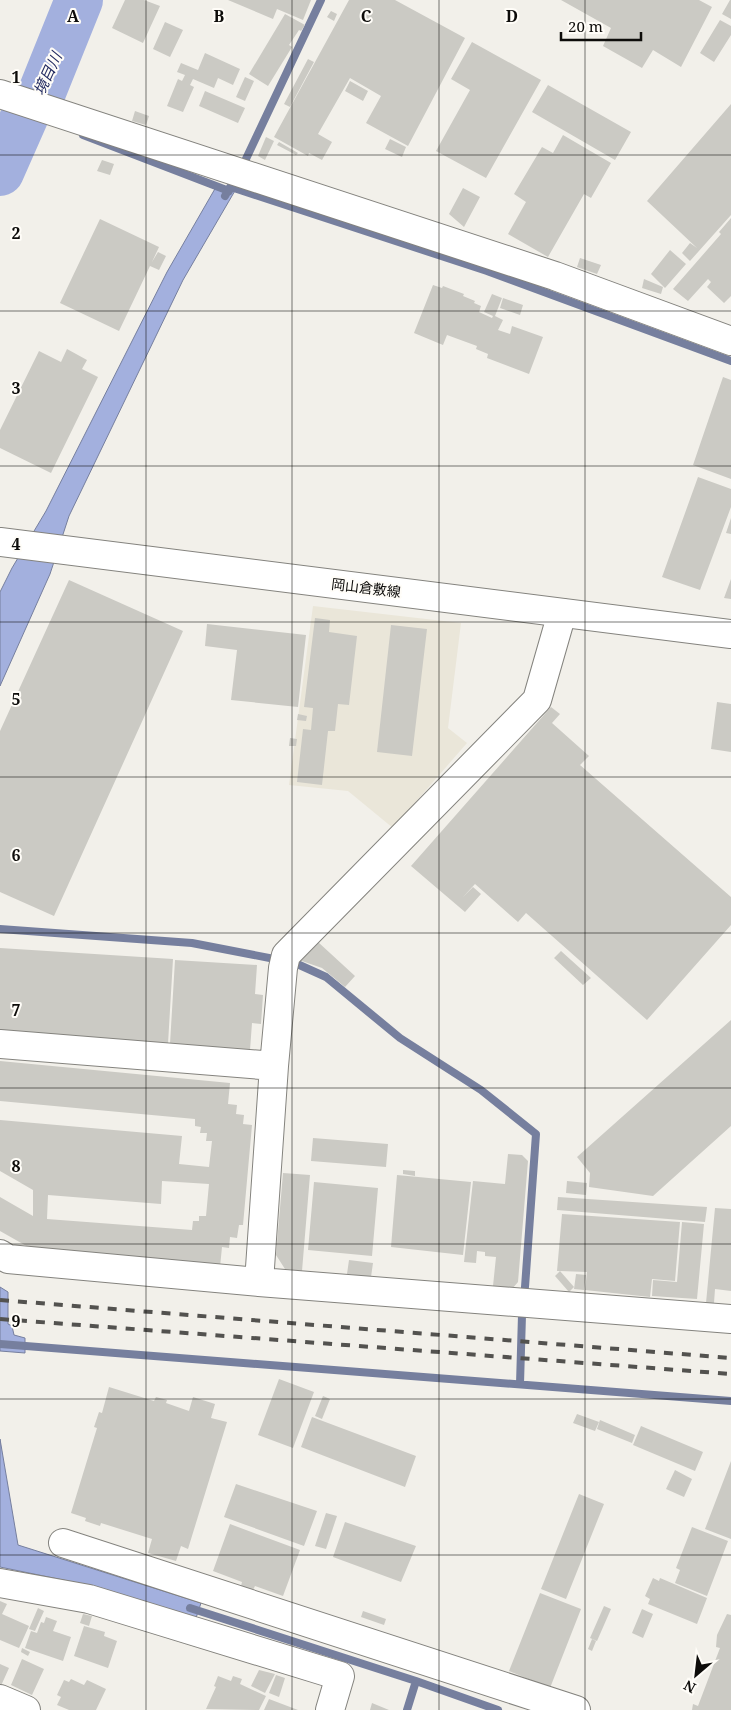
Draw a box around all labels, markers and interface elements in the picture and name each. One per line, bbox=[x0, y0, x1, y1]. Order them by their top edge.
text: A bbox=[67, 5, 80, 27]
text: B bbox=[214, 5, 225, 27]
text: C bbox=[361, 5, 372, 27]
text: D bbox=[506, 5, 518, 27]
scale bar bbox=[561, 10, 641, 42]
text: 20 m bbox=[568, 16, 603, 36]
water label: 境目川 bbox=[29, 47, 67, 98]
text: 1 bbox=[11, 66, 21, 88]
text: 2 bbox=[11, 222, 21, 244]
text: 3 bbox=[11, 377, 21, 399]
text: 4 bbox=[11, 533, 21, 555]
street label: 岡山倉敷線 bbox=[330, 574, 402, 601]
text: 5 bbox=[11, 688, 21, 710]
text: 6 bbox=[11, 844, 21, 866]
text: 7 bbox=[11, 999, 21, 1021]
text: 8 bbox=[11, 1155, 21, 1177]
text: 9 bbox=[11, 1310, 21, 1332]
north arrow bbox=[671, 1650, 721, 1700]
text: N bbox=[680, 1676, 699, 1698]

